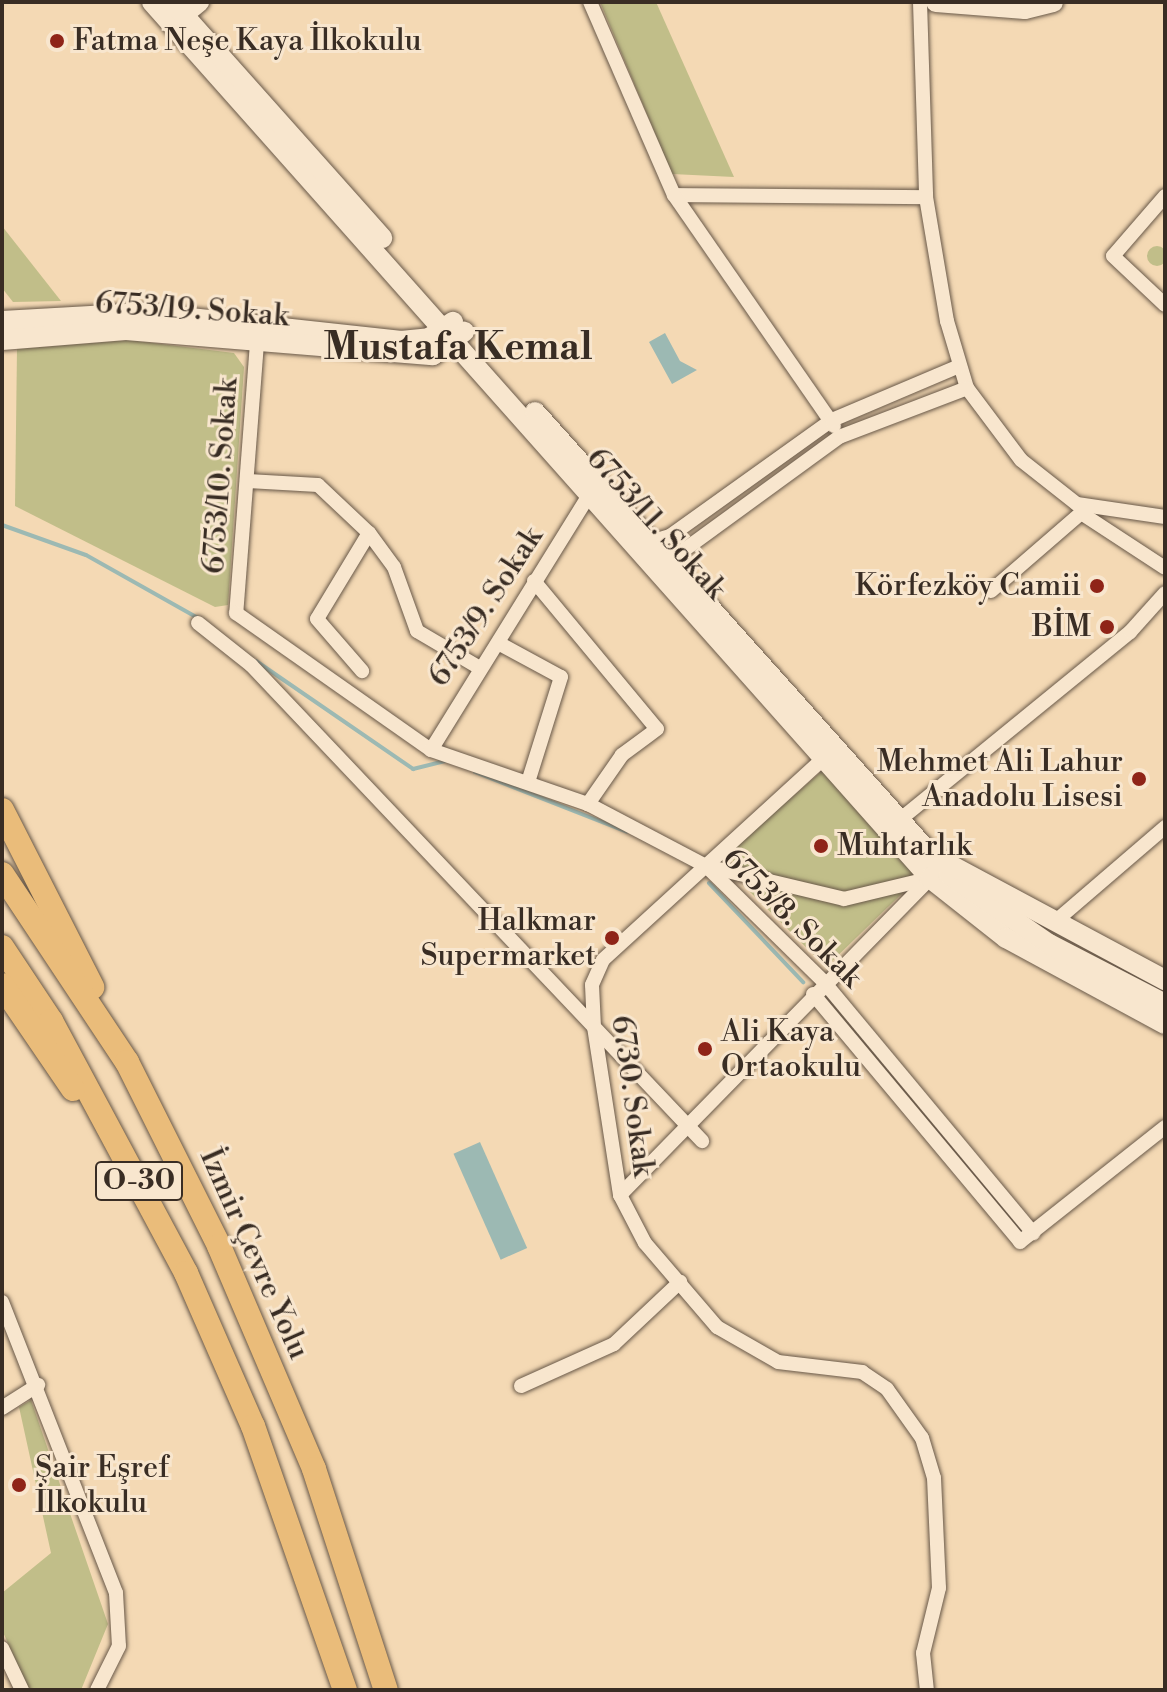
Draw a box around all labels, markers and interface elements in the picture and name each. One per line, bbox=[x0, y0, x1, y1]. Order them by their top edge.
place label: Fatma Neşe Kaya İlkokulu bbox=[73, 23, 422, 59]
marker: Fatma Neşe Kaya İlkokulu bbox=[48, 32, 66, 50]
street label: 6753/19. Sokak bbox=[94, 285, 290, 335]
district label: Mustafa Kemal bbox=[324, 325, 592, 371]
street label: 6753/10. Sokak bbox=[196, 377, 246, 575]
street label: 6753/11. Sokak bbox=[578, 441, 734, 607]
street label: 6753/9. Sokak bbox=[421, 521, 551, 693]
place label: Körfezköy Camii bbox=[855, 568, 1081, 604]
marker: Körfezköy Camii bbox=[1088, 577, 1106, 595]
place label: BİM bbox=[1032, 609, 1091, 645]
marker: BİM bbox=[1098, 618, 1116, 636]
place label: Mehmet Ali Lahur Anadolu Lisesi bbox=[877, 744, 1123, 814]
marker: Mehmet Ali Lahur Anadolu Lisesi bbox=[1130, 770, 1148, 788]
place label: Muhtarlık bbox=[837, 828, 972, 864]
marker: Muhtarlık bbox=[812, 837, 830, 855]
street label: 6753/8. Sokak bbox=[715, 841, 869, 995]
place label: Halkmar Supermarket bbox=[420, 903, 596, 974]
marker: Halkmar Supermarket bbox=[603, 929, 621, 947]
street label: 6730. Sokak bbox=[603, 1013, 661, 1179]
place label: Ali Kaya Ortaokulu bbox=[721, 1014, 861, 1084]
marker: Ali Kaya Ortaokulu bbox=[696, 1040, 714, 1058]
street label: İzmir Çevre Yolu bbox=[192, 1143, 316, 1365]
road number: O-30 bbox=[95, 1157, 183, 1205]
place label: Şair Eşref İlkokulu bbox=[35, 1450, 169, 1520]
marker: Şair Eşref İlkokulu bbox=[10, 1476, 28, 1494]

